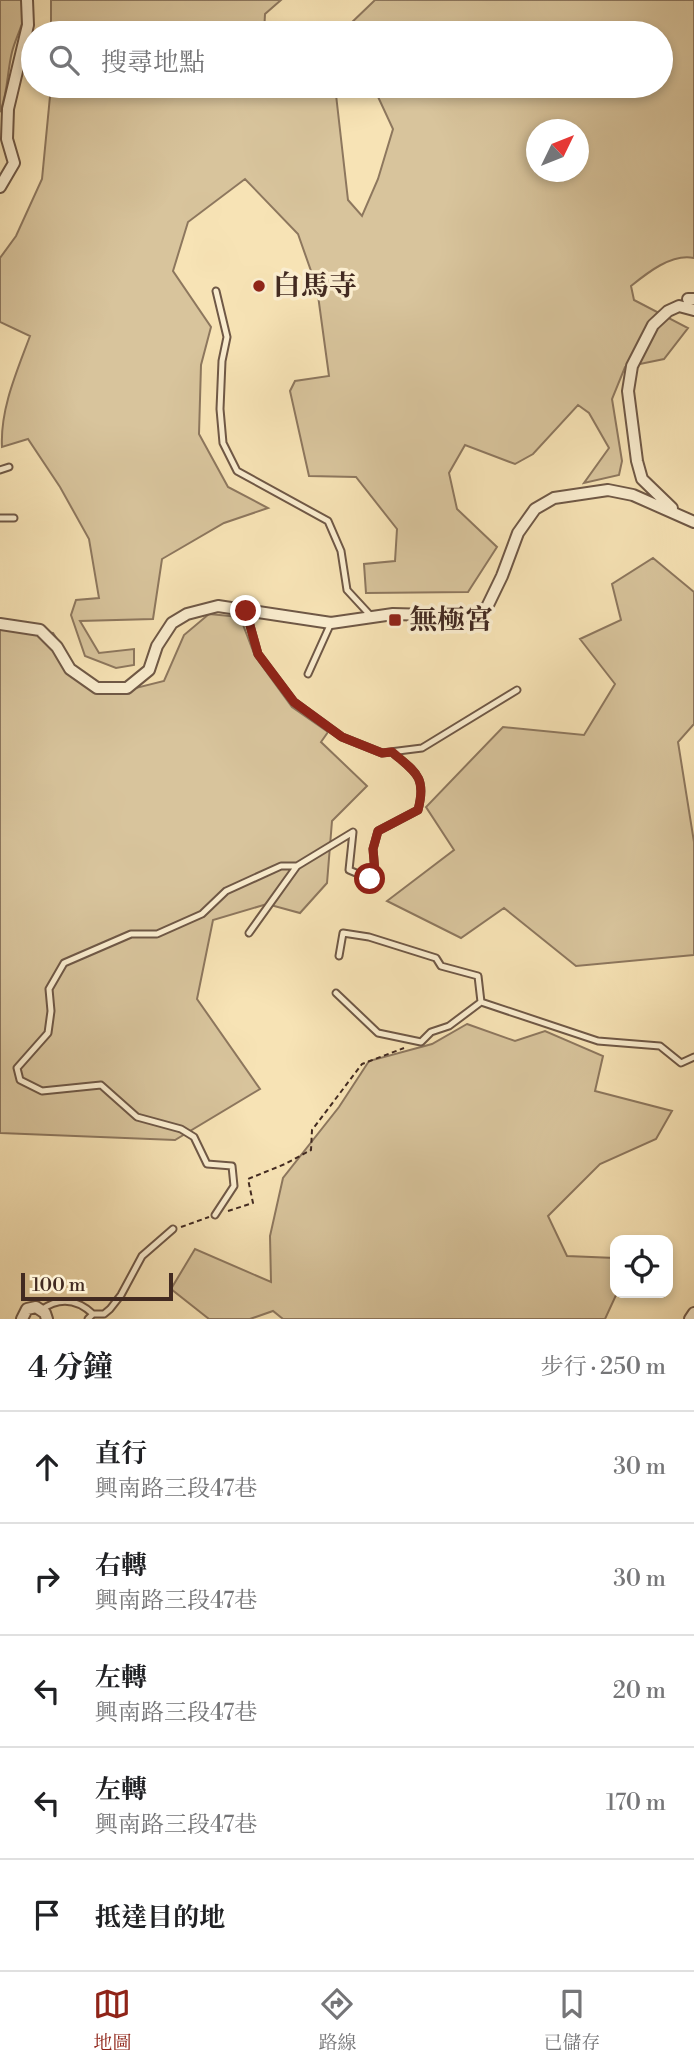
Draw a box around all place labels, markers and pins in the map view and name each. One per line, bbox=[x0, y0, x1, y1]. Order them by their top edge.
place label: 白馬寺 bbox=[273, 269, 357, 304]
marker: 白馬寺 bbox=[251, 278, 267, 294]
place label: 無極宮 bbox=[409, 603, 493, 638]
marker: 無極宮 bbox=[387, 612, 403, 628]

